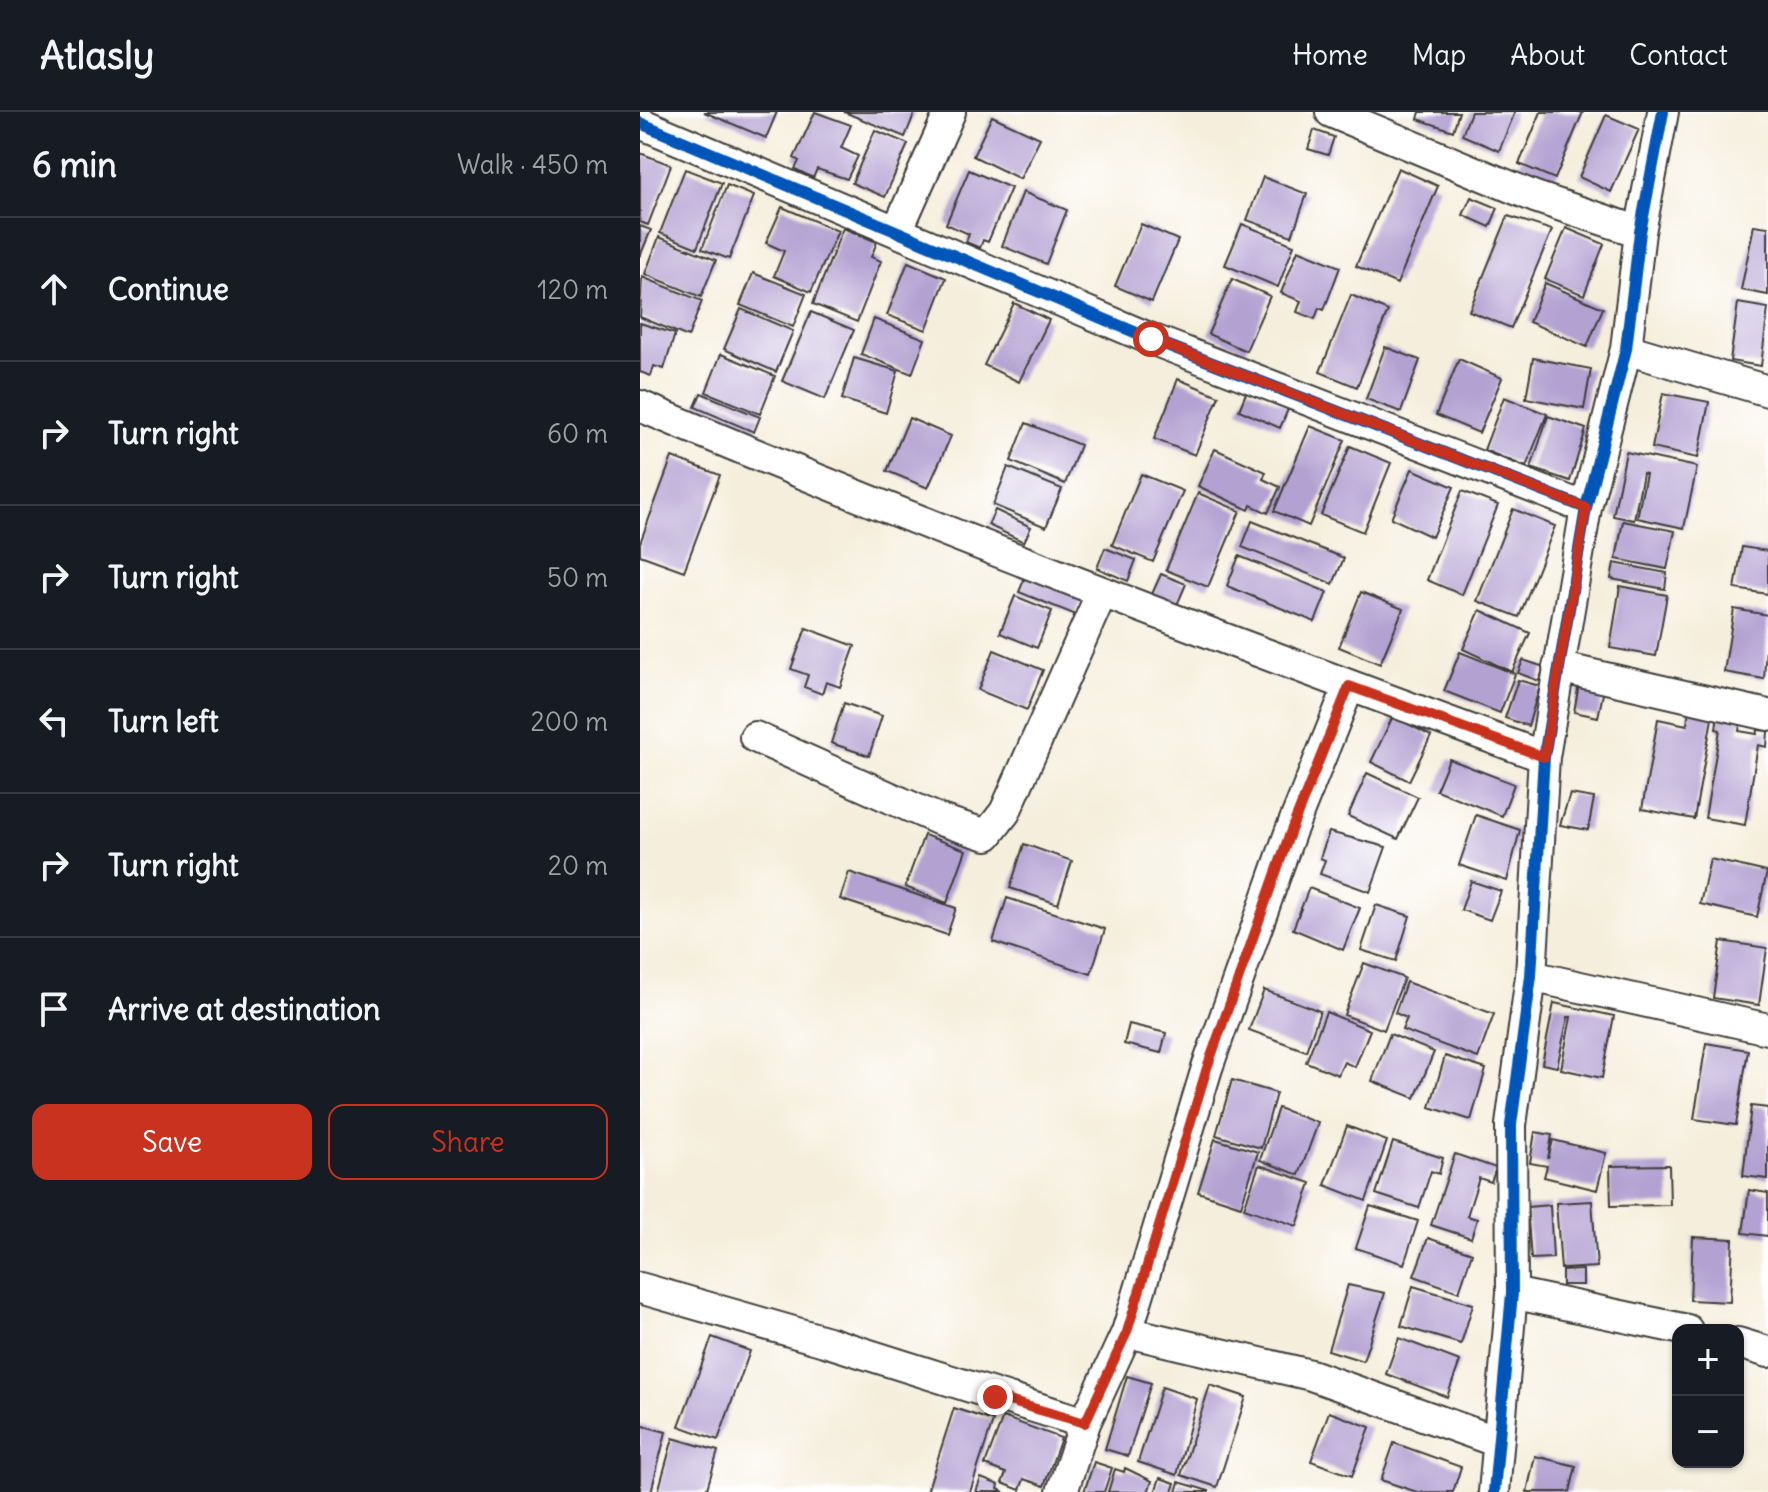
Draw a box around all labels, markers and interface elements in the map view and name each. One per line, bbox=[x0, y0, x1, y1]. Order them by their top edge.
text: Atlasly bbox=[40, 32, 154, 79]
text: Home bbox=[1292, 37, 1368, 73]
text: Map bbox=[1412, 37, 1466, 73]
text: About bbox=[1510, 37, 1585, 73]
text: Contact bbox=[1629, 37, 1728, 73]
text: 6 min bbox=[32, 143, 117, 186]
text: Walk · 450 m bbox=[457, 148, 608, 181]
icon: ahead bbox=[32, 267, 76, 311]
text: Continue bbox=[108, 270, 229, 308]
text: 120 m bbox=[537, 273, 608, 306]
route start bbox=[1133, 321, 1169, 357]
icon: right bbox=[32, 411, 76, 455]
text: Turn right bbox=[108, 414, 239, 452]
text: 60 m bbox=[547, 417, 608, 450]
icon: right bbox=[32, 555, 76, 599]
text: Turn right bbox=[108, 558, 239, 596]
text: 50 m bbox=[547, 561, 608, 594]
icon: left bbox=[32, 699, 76, 743]
text: Turn left bbox=[108, 702, 219, 740]
text: 200 m bbox=[531, 705, 608, 738]
icon: right bbox=[32, 843, 76, 887]
text: Turn right bbox=[108, 846, 239, 884]
text: 20 m bbox=[548, 849, 608, 882]
icon: arrive bbox=[32, 987, 76, 1031]
text: Arrive at destination bbox=[108, 990, 380, 1028]
button: Save bbox=[32, 1104, 312, 1180]
button: Share bbox=[328, 1104, 608, 1180]
map controls bbox=[1672, 1324, 1744, 1468]
button: + bbox=[1672, 1324, 1744, 1396]
route end bbox=[977, 1379, 1013, 1415]
button: − bbox=[1672, 1396, 1744, 1468]

